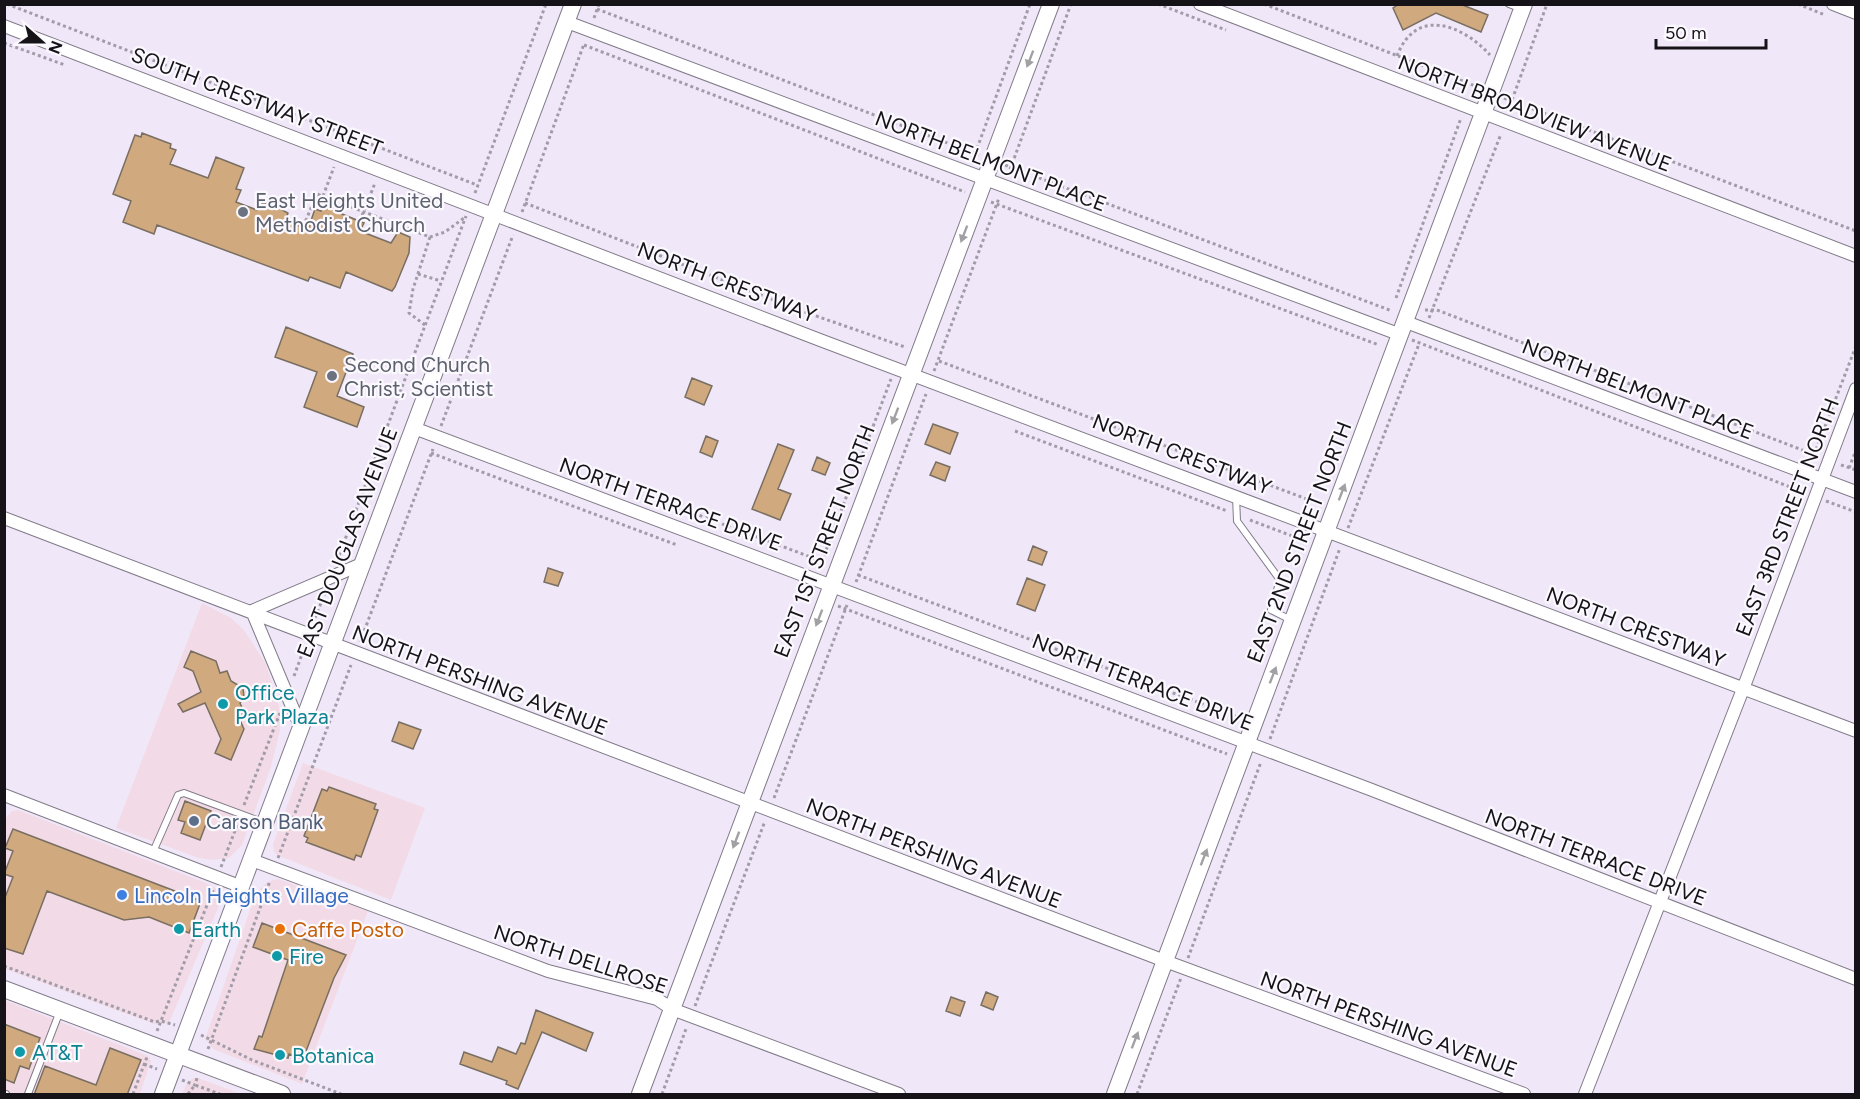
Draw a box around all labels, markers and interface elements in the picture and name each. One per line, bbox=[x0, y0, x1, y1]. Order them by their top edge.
north arrow bbox=[12, 12, 72, 72]
scale bar bbox=[1656, 12, 1766, 50]
text: 50 m bbox=[1665, 22, 1707, 44]
text: N bbox=[44, 38, 67, 56]
street label: SOUTH CRESTWAY STREET bbox=[128, 41, 387, 161]
street label: NORTH BROADVIEW AVENUE bbox=[1395, 49, 1675, 177]
one-way arrow bbox=[1025, 50, 1034, 68]
street label: NORTH BELMONT PLACE bbox=[872, 105, 1110, 217]
place label: East Heights United Methodist Church bbox=[255, 188, 443, 237]
marker: East Heights United Methodist Church bbox=[236, 205, 250, 219]
one-way arrow bbox=[959, 225, 969, 243]
street label: NORTH CRESTWAY bbox=[634, 236, 820, 328]
street label: NORTH BELMONT PLACE bbox=[1519, 333, 1757, 445]
place label: Second Church Christ, Scientist bbox=[344, 352, 493, 401]
marker: Second Church Christ, Scientist bbox=[325, 369, 339, 383]
street label: EAST 3RD STREET NORTH bbox=[1730, 395, 1844, 639]
one-way arrow bbox=[889, 407, 899, 425]
street label: NORTH CRESTWAY bbox=[1089, 408, 1275, 500]
street label: EAST 2ND STREET NORTH bbox=[1241, 418, 1357, 666]
street label: EAST 1ST STREET NORTH bbox=[768, 421, 880, 661]
street label: EAST DOUGLAS AVENUE bbox=[291, 423, 403, 661]
street label: NORTH TERRACE DRIVE bbox=[556, 452, 786, 556]
one-way arrow bbox=[1337, 483, 1347, 501]
street label: NORTH CRESTWAY bbox=[1543, 581, 1729, 673]
one-way arrow bbox=[814, 609, 823, 627]
street label: NORTH PERSHING AVENUE bbox=[349, 620, 611, 740]
street label: NORTH TERRACE DRIVE bbox=[1029, 628, 1257, 736]
one-way arrow bbox=[1269, 666, 1278, 684]
place label: Office Park Plaza bbox=[235, 680, 329, 729]
marker: Office Park Plaza bbox=[216, 697, 230, 711]
street label: NORTH PERSHING AVENUE bbox=[803, 793, 1065, 913]
street label: NORTH TERRACE DRIVE bbox=[1482, 803, 1710, 911]
place label: Carson Bank bbox=[206, 809, 324, 834]
marker: Carson Bank bbox=[187, 814, 201, 828]
one-way arrow bbox=[730, 831, 740, 849]
one-way arrow bbox=[1200, 848, 1209, 866]
place label: Lincoln Heights Village bbox=[134, 883, 349, 908]
marker: Lincoln Heights Village bbox=[115, 888, 129, 902]
place label: Earth bbox=[191, 917, 241, 942]
place label: Caffe Posto bbox=[292, 917, 404, 942]
street label: NORTH DELLROSE bbox=[491, 919, 671, 999]
marker: Earth bbox=[172, 922, 186, 936]
marker: Caffe Posto bbox=[273, 922, 287, 936]
place label: Fire bbox=[289, 944, 324, 969]
marker: Fire bbox=[270, 949, 284, 963]
street label: NORTH PERSHING AVENUE bbox=[1257, 966, 1521, 1082]
one-way arrow bbox=[1131, 1031, 1141, 1049]
place label: AT&T bbox=[32, 1040, 83, 1065]
place label: Botanica bbox=[292, 1043, 374, 1068]
marker: AT&T bbox=[13, 1045, 27, 1059]
marker: Botanica bbox=[273, 1048, 287, 1062]

